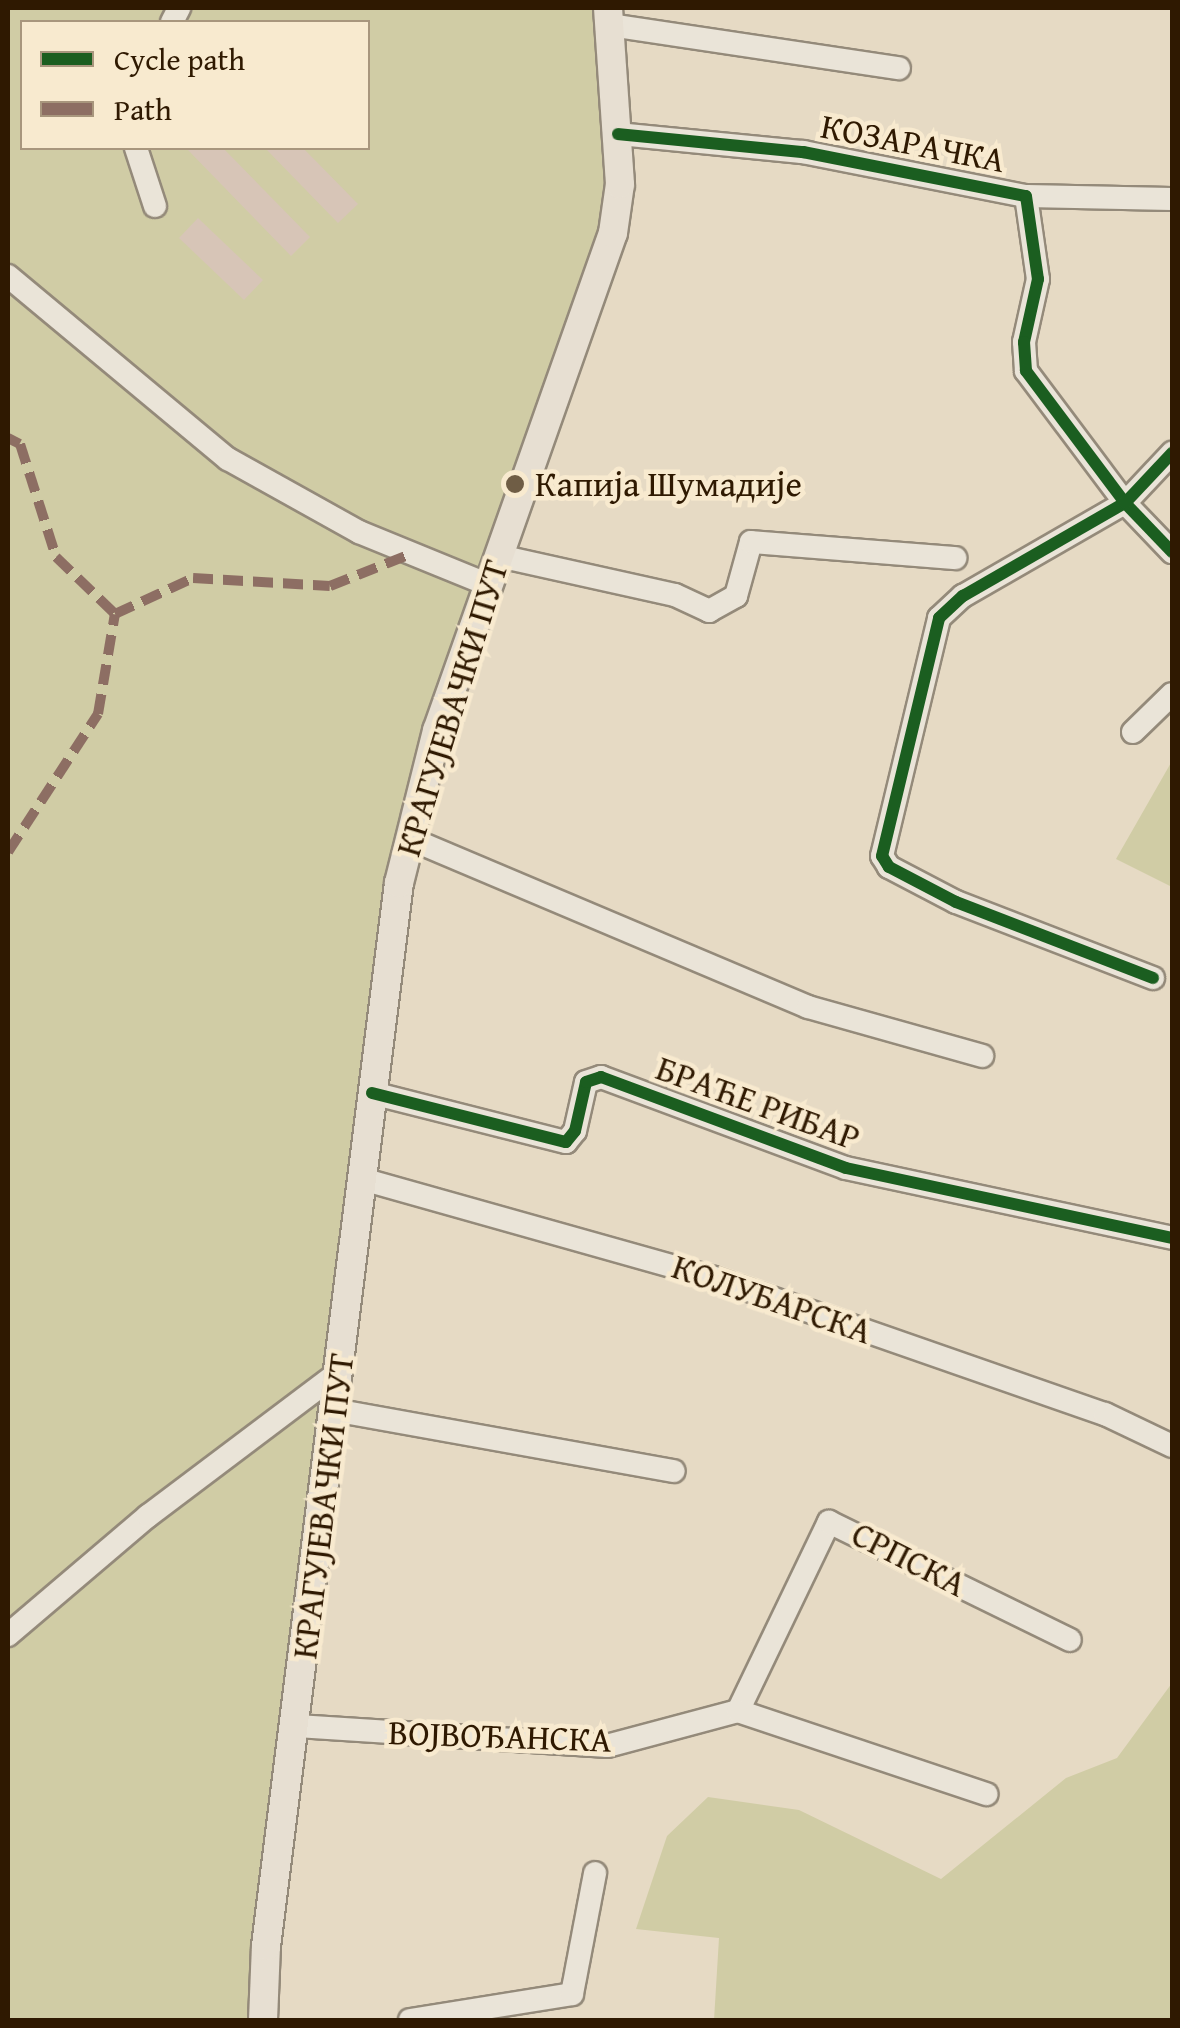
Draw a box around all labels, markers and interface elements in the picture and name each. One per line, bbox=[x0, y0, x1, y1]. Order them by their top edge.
legend bbox=[20, 20, 370, 150]
text: Cycle path bbox=[114, 37, 245, 81]
text: Path bbox=[114, 87, 172, 131]
street label: КОЗАРАЧКА bbox=[818, 105, 1008, 181]
place label: Капија Шумадије bbox=[535, 463, 802, 505]
marker: Капија Шумадије bbox=[504, 473, 526, 495]
street label: КРАГУЈЕВАЧКИ ПУТ bbox=[387, 555, 517, 861]
street label: БРАЋЕ РИБАР bbox=[651, 1047, 865, 1159]
street label: КОЛУБАРСКА bbox=[667, 1245, 877, 1353]
street label: КРАГУЈЕВАЧКИ ПУТ bbox=[283, 1351, 363, 1661]
street label: СРПСКА bbox=[845, 1513, 973, 1605]
street label: ВОЈВОЂАНСКА bbox=[388, 1711, 612, 1761]

